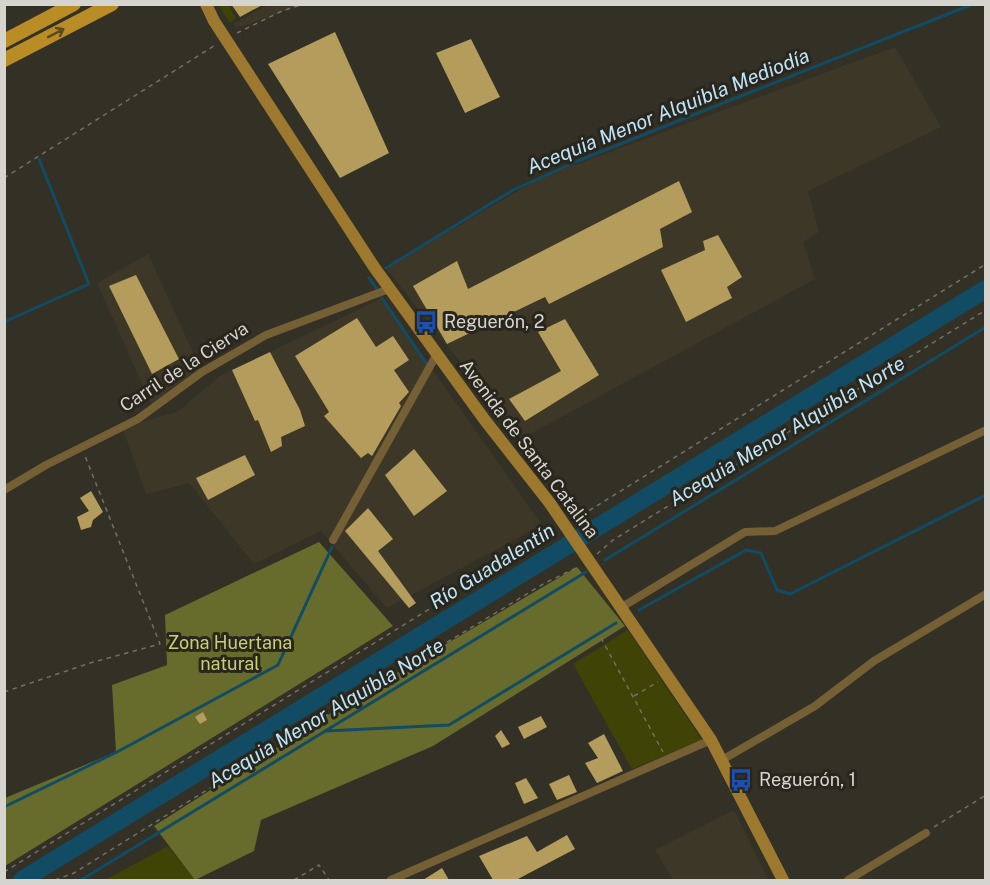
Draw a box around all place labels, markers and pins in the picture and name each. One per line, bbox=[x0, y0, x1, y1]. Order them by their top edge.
bus stop icon: Reguerón, 2 bbox=[413, 309, 439, 335]
place label: Reguerón, 2 bbox=[444, 311, 544, 332]
bus stop icon: Reguerón, 1 bbox=[728, 767, 754, 793]
place label: Reguerón, 1 bbox=[759, 769, 856, 790]

